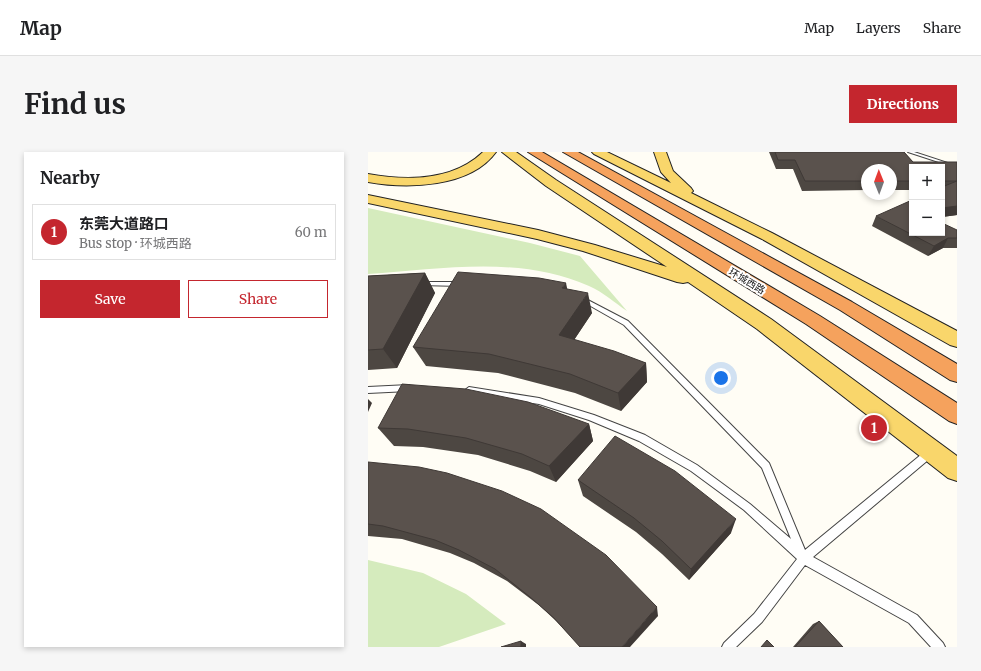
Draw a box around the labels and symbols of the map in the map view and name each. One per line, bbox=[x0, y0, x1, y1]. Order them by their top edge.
north arrow bbox=[861, 164, 897, 200]
street label: 环城西路 bbox=[727, 265, 767, 297]
your location bbox=[711, 368, 731, 388]
pin: 1 bbox=[861, 413, 887, 443]

